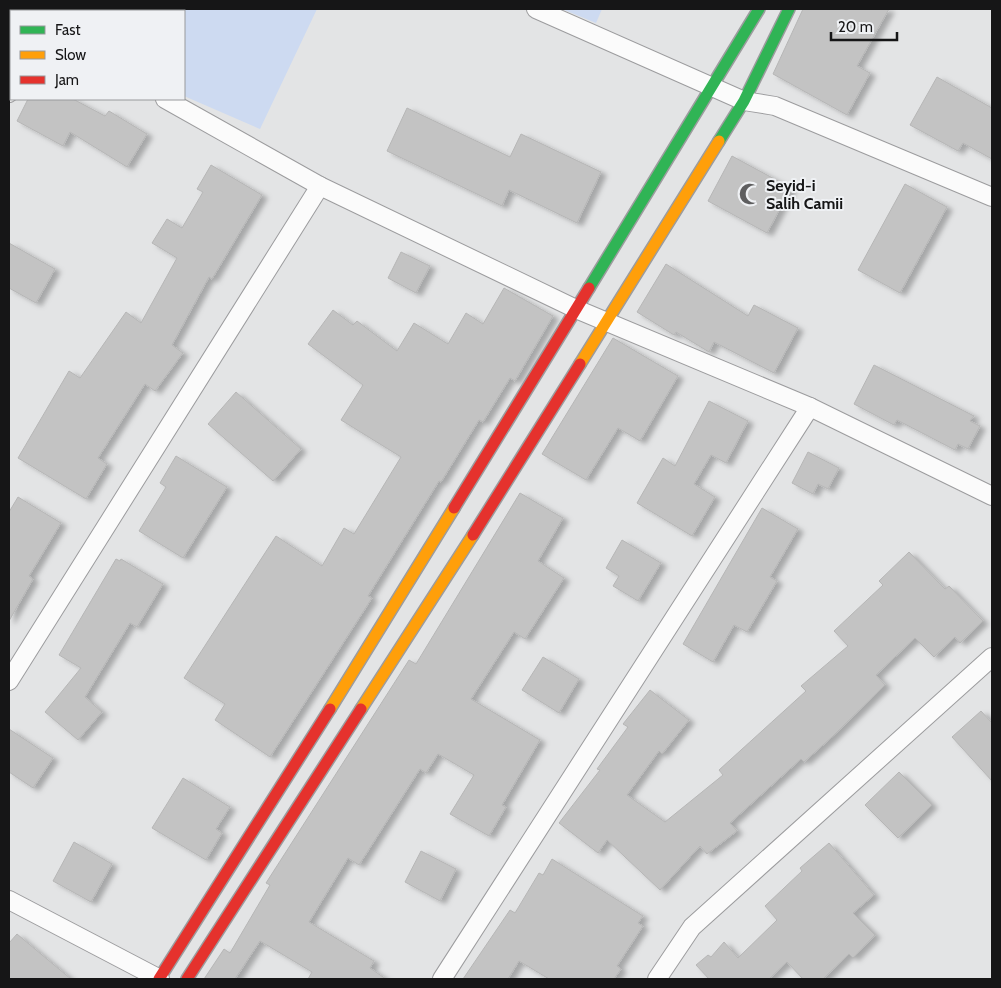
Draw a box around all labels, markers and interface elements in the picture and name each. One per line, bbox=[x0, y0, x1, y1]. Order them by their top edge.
legend bbox=[10, 10, 185, 100]
scale bar bbox=[831, 10, 897, 42]
text: 20 m bbox=[838, 18, 873, 36]
text: Fast bbox=[55, 21, 80, 39]
text: Slow bbox=[55, 46, 86, 64]
text: Jam bbox=[54, 71, 79, 89]
place label: Seyid-i Salih Camii bbox=[766, 176, 843, 213]
mosque icon: Seyid-i Salih Camii bbox=[737, 181, 763, 207]

